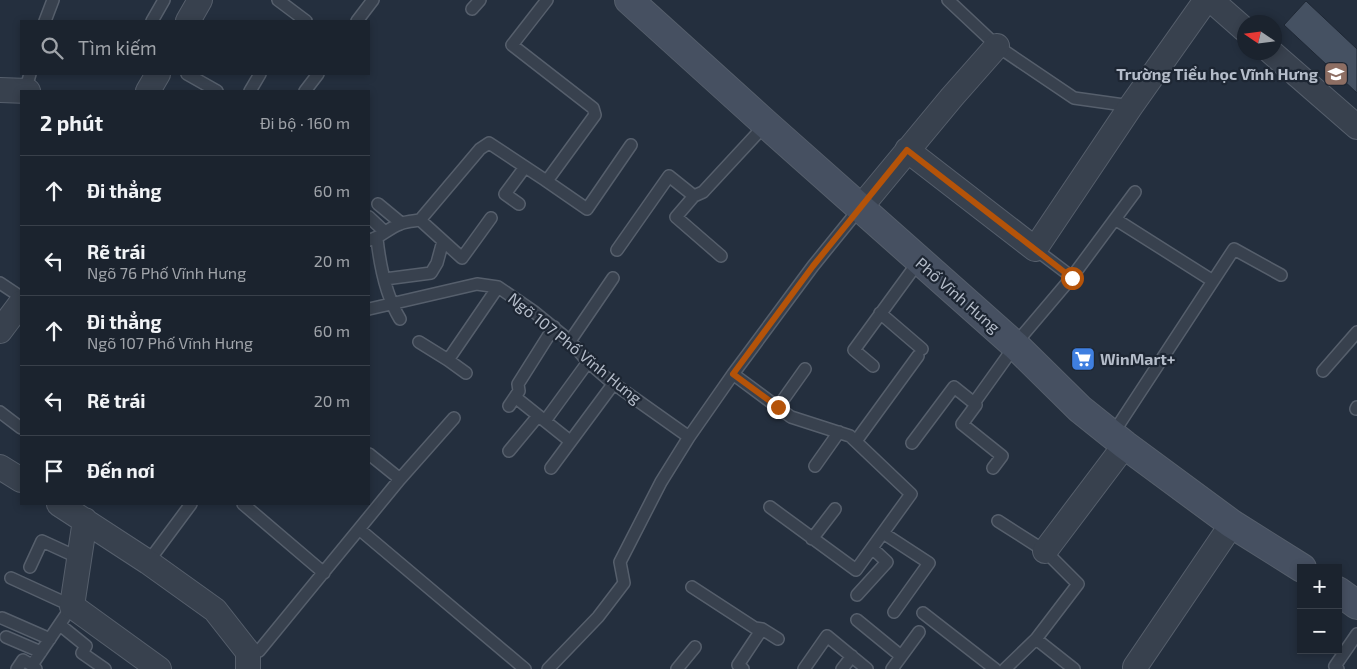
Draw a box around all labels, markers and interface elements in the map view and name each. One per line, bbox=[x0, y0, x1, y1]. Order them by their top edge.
north arrow bbox=[1237, 15, 1282, 60]
search box bbox=[20, 20, 370, 75]
icon: search bbox=[38, 34, 66, 62]
text: Tìm kiếm bbox=[78, 36, 157, 59]
school or university icon: Trường Tiểu học Vĩnh Hưng bbox=[1323, 61, 1349, 87]
place label: Trường Tiểu học Vĩnh Hưng bbox=[1116, 64, 1319, 83]
text: 2 phút bbox=[40, 110, 103, 135]
text: Đi bộ · 160 m bbox=[260, 113, 350, 132]
icon: ahead bbox=[40, 177, 68, 205]
text: Đi thẳng bbox=[87, 179, 162, 202]
text: 60 m bbox=[314, 181, 350, 200]
text: Rẽ trái bbox=[87, 240, 146, 263]
icon: left bbox=[40, 247, 68, 275]
text: 20 m bbox=[314, 251, 350, 270]
street label: Phố Vĩnh Hưng bbox=[912, 253, 1004, 336]
text: Ngõ 76 Phố Vĩnh Hưng bbox=[87, 263, 246, 282]
route start bbox=[1061, 267, 1084, 290]
street label: Ngõ 107 Phố Vĩnh Hưng bbox=[505, 288, 646, 407]
text: Đi thẳng bbox=[87, 310, 162, 333]
icon: ahead bbox=[40, 317, 68, 345]
text: 60 m bbox=[314, 321, 350, 340]
text: Ngõ 107 Phố Vĩnh Hưng bbox=[87, 333, 253, 352]
supermarket icon: WinMart+ bbox=[1070, 346, 1096, 372]
place label: WinMart+ bbox=[1100, 349, 1175, 368]
icon: left bbox=[40, 387, 68, 415]
text: Rẽ trái bbox=[87, 389, 146, 412]
text: 20 m bbox=[314, 391, 350, 410]
route end bbox=[767, 396, 790, 419]
icon: arrive bbox=[40, 457, 68, 485]
text: Đến nơi bbox=[87, 459, 155, 482]
map controls bbox=[1297, 564, 1342, 654]
button: + bbox=[1297, 564, 1342, 609]
button: − bbox=[1297, 609, 1342, 654]

